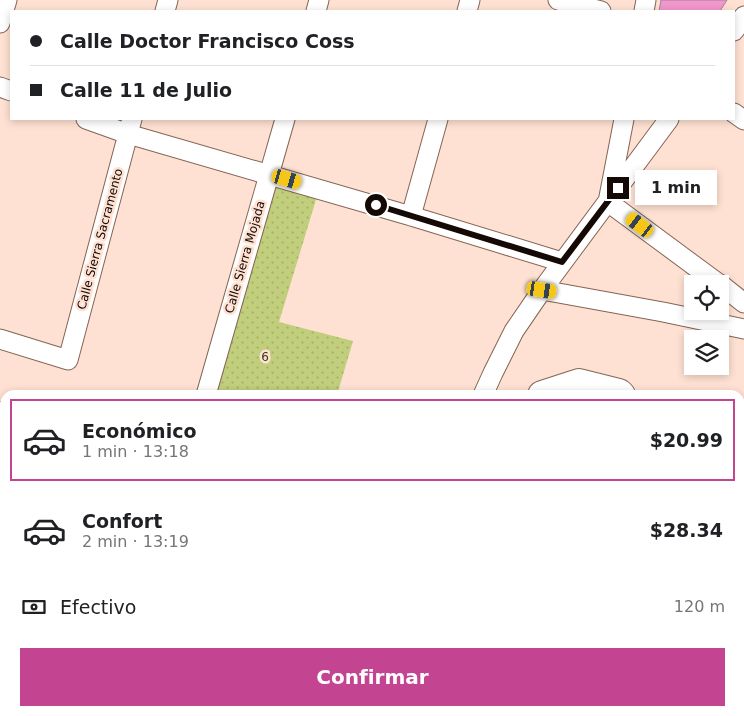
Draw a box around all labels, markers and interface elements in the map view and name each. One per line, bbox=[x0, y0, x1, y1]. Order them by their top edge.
text: Calle Doctor Francisco Coss bbox=[60, 30, 355, 52]
text: Calle 11 de Julio bbox=[60, 79, 232, 101]
street label: Calle Sierra Sacramento bbox=[74, 167, 126, 311]
car bbox=[270, 168, 303, 190]
callout: 1 min bbox=[636, 170, 718, 206]
route end bbox=[607, 177, 629, 199]
text: 1 min bbox=[651, 178, 701, 197]
route start bbox=[365, 194, 387, 216]
street label: Calle Sierra Mojada bbox=[222, 199, 268, 315]
car bbox=[623, 210, 656, 240]
map controls bbox=[684, 275, 729, 375]
button: locate bbox=[684, 275, 729, 320]
car bbox=[526, 280, 557, 300]
button: layers bbox=[684, 330, 729, 375]
park label: 6 bbox=[261, 350, 269, 364]
icon: car bbox=[22, 418, 67, 463]
text: Económico bbox=[82, 420, 197, 442]
text: $20.99 bbox=[650, 429, 723, 451]
text: 1 min · 13:18 bbox=[82, 442, 189, 461]
icon: car bbox=[22, 508, 67, 553]
text: Confort bbox=[82, 510, 162, 532]
text: $28.34 bbox=[650, 519, 723, 541]
text: 2 min · 13:19 bbox=[82, 532, 189, 551]
icon: cash bbox=[20, 593, 48, 621]
text: Efectivo bbox=[60, 596, 136, 618]
text: 120 m bbox=[674, 597, 725, 616]
button: Confirmar bbox=[20, 648, 725, 706]

